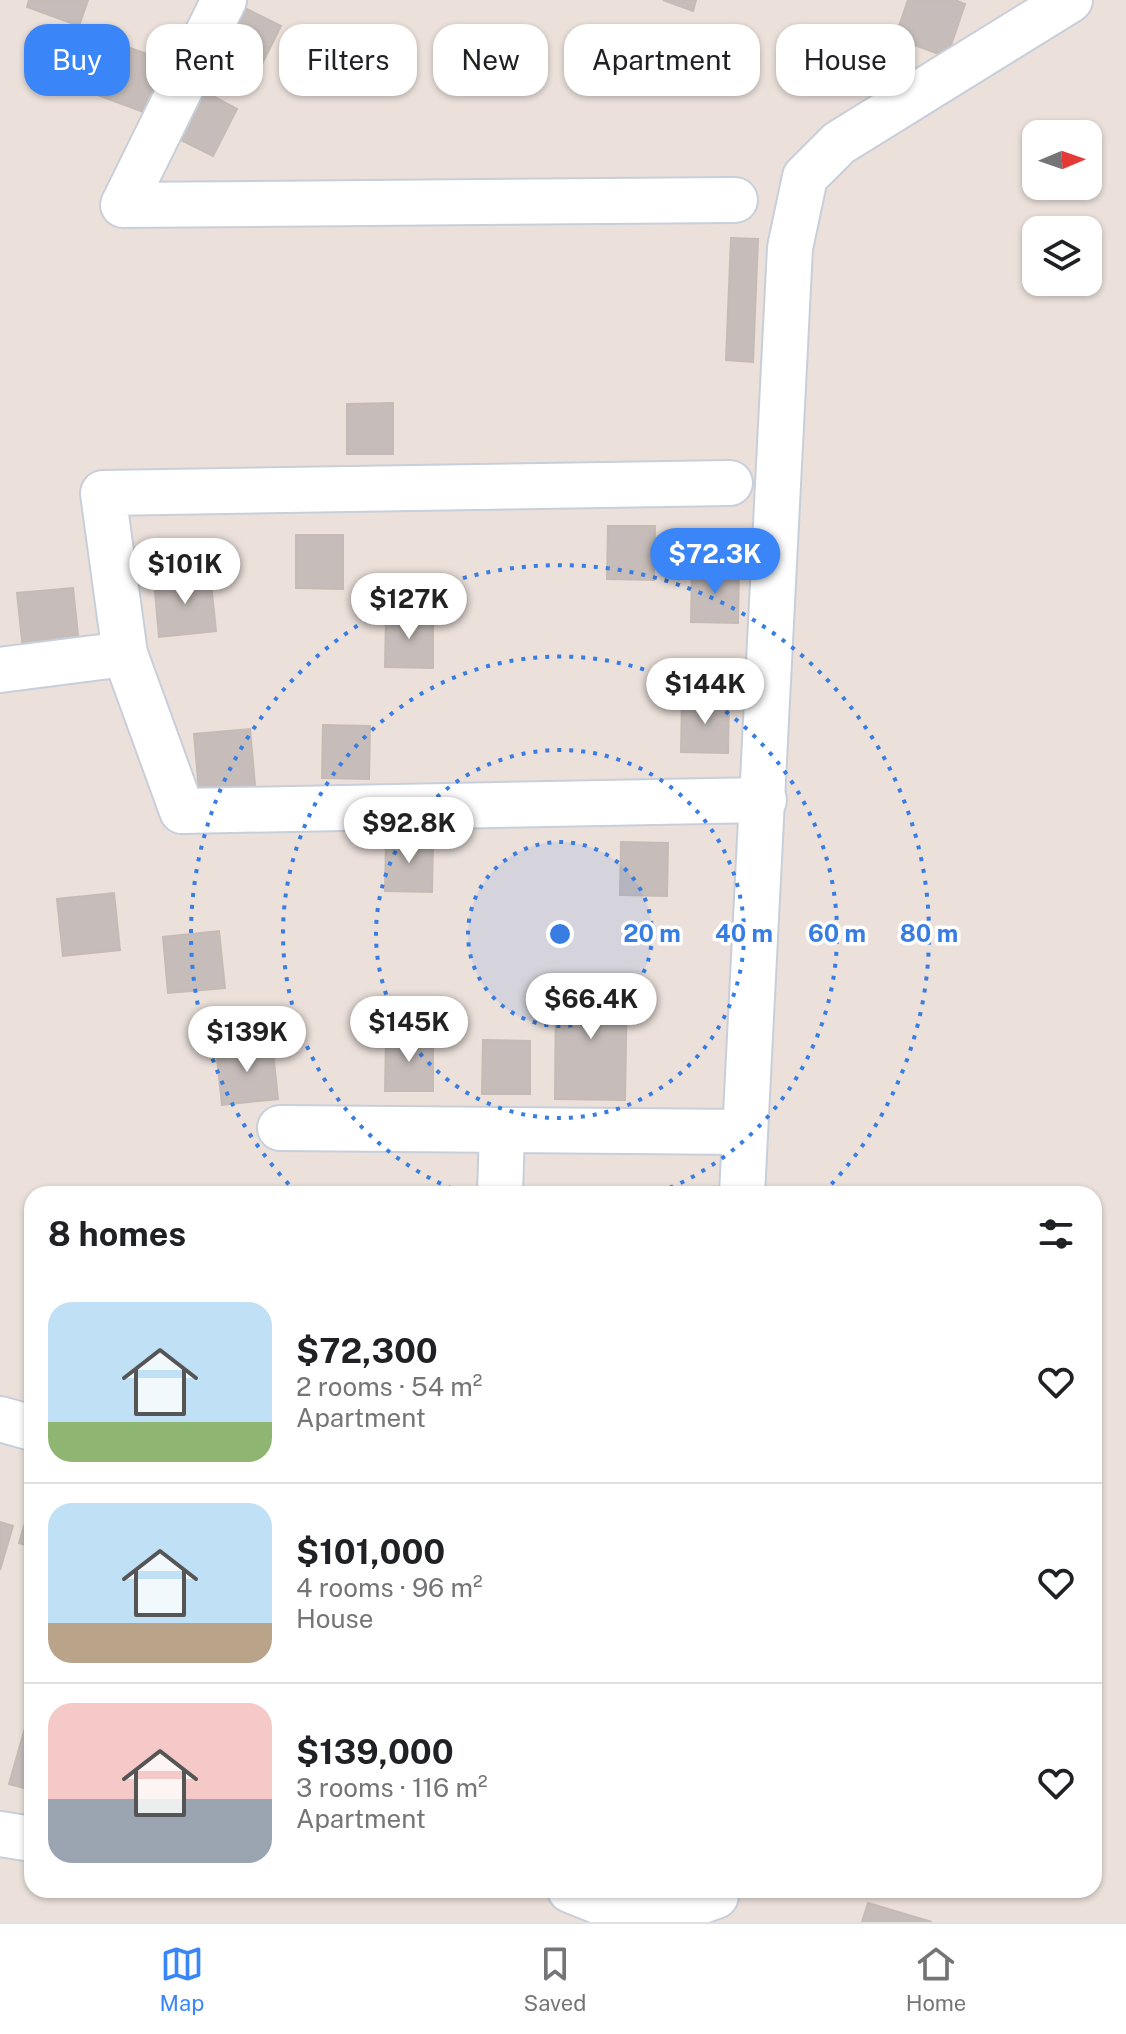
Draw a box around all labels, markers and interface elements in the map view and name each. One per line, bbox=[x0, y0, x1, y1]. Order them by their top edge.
chip: Buy bbox=[24, 24, 130, 96]
chip: Rent bbox=[146, 24, 263, 96]
chip: Filters bbox=[279, 24, 417, 96]
chip: New bbox=[433, 24, 548, 96]
chip: Apartment bbox=[564, 24, 760, 96]
chip: House bbox=[776, 24, 915, 96]
north arrow bbox=[1022, 120, 1102, 200]
map controls bbox=[1022, 120, 1102, 296]
button: layers bbox=[1022, 216, 1102, 296]
pin: $72.3K bbox=[650, 528, 780, 596]
pin: $101K bbox=[129, 538, 241, 606]
text: $72.3K bbox=[668, 538, 762, 569]
text: $101K bbox=[147, 548, 223, 579]
pin: $127K bbox=[353, 573, 465, 641]
text: $127K bbox=[369, 583, 449, 614]
pin: $144K bbox=[649, 658, 761, 726]
text: $144K bbox=[664, 668, 746, 699]
pin: $92.8K bbox=[344, 797, 474, 865]
text: $92.8K bbox=[362, 807, 456, 838]
text: 20 m bbox=[623, 919, 681, 947]
text: 40 m bbox=[715, 919, 773, 947]
text: 60 m bbox=[808, 919, 866, 947]
text: 80 m bbox=[900, 919, 958, 947]
centre of rings bbox=[546, 920, 574, 948]
pin: $66.4K bbox=[526, 973, 656, 1041]
text: $66.4K bbox=[544, 983, 638, 1014]
pin: $145K bbox=[353, 996, 465, 1064]
pin: $139K bbox=[191, 1006, 303, 1074]
text: $145K bbox=[368, 1006, 450, 1037]
text: $139K bbox=[206, 1016, 288, 1047]
icon: filters bbox=[1034, 1212, 1078, 1256]
text: 8 homes bbox=[48, 1214, 186, 1254]
text: $72,300 bbox=[296, 1331, 438, 1371]
icon: home bbox=[112, 1334, 208, 1430]
icon: heart bbox=[1034, 1360, 1078, 1404]
text: 2 rooms · 54 m² bbox=[296, 1371, 482, 1402]
text: Apartment bbox=[296, 1402, 426, 1433]
text: $101,000 bbox=[296, 1532, 445, 1572]
icon: home bbox=[112, 1535, 208, 1631]
icon: heart bbox=[1034, 1561, 1078, 1605]
text: 4 rooms · 96 m² bbox=[296, 1572, 482, 1603]
text: House bbox=[296, 1603, 373, 1634]
text: $139,000 bbox=[296, 1732, 454, 1772]
icon: home bbox=[112, 1735, 208, 1831]
icon: heart bbox=[1034, 1761, 1078, 1805]
text: 3 rooms · 116 m² bbox=[296, 1772, 488, 1803]
text: Apartment bbox=[296, 1803, 426, 1834]
tab: Map bbox=[160, 1942, 204, 2016]
tab: Saved bbox=[524, 1942, 586, 2016]
tab: Home bbox=[906, 1942, 966, 2016]

